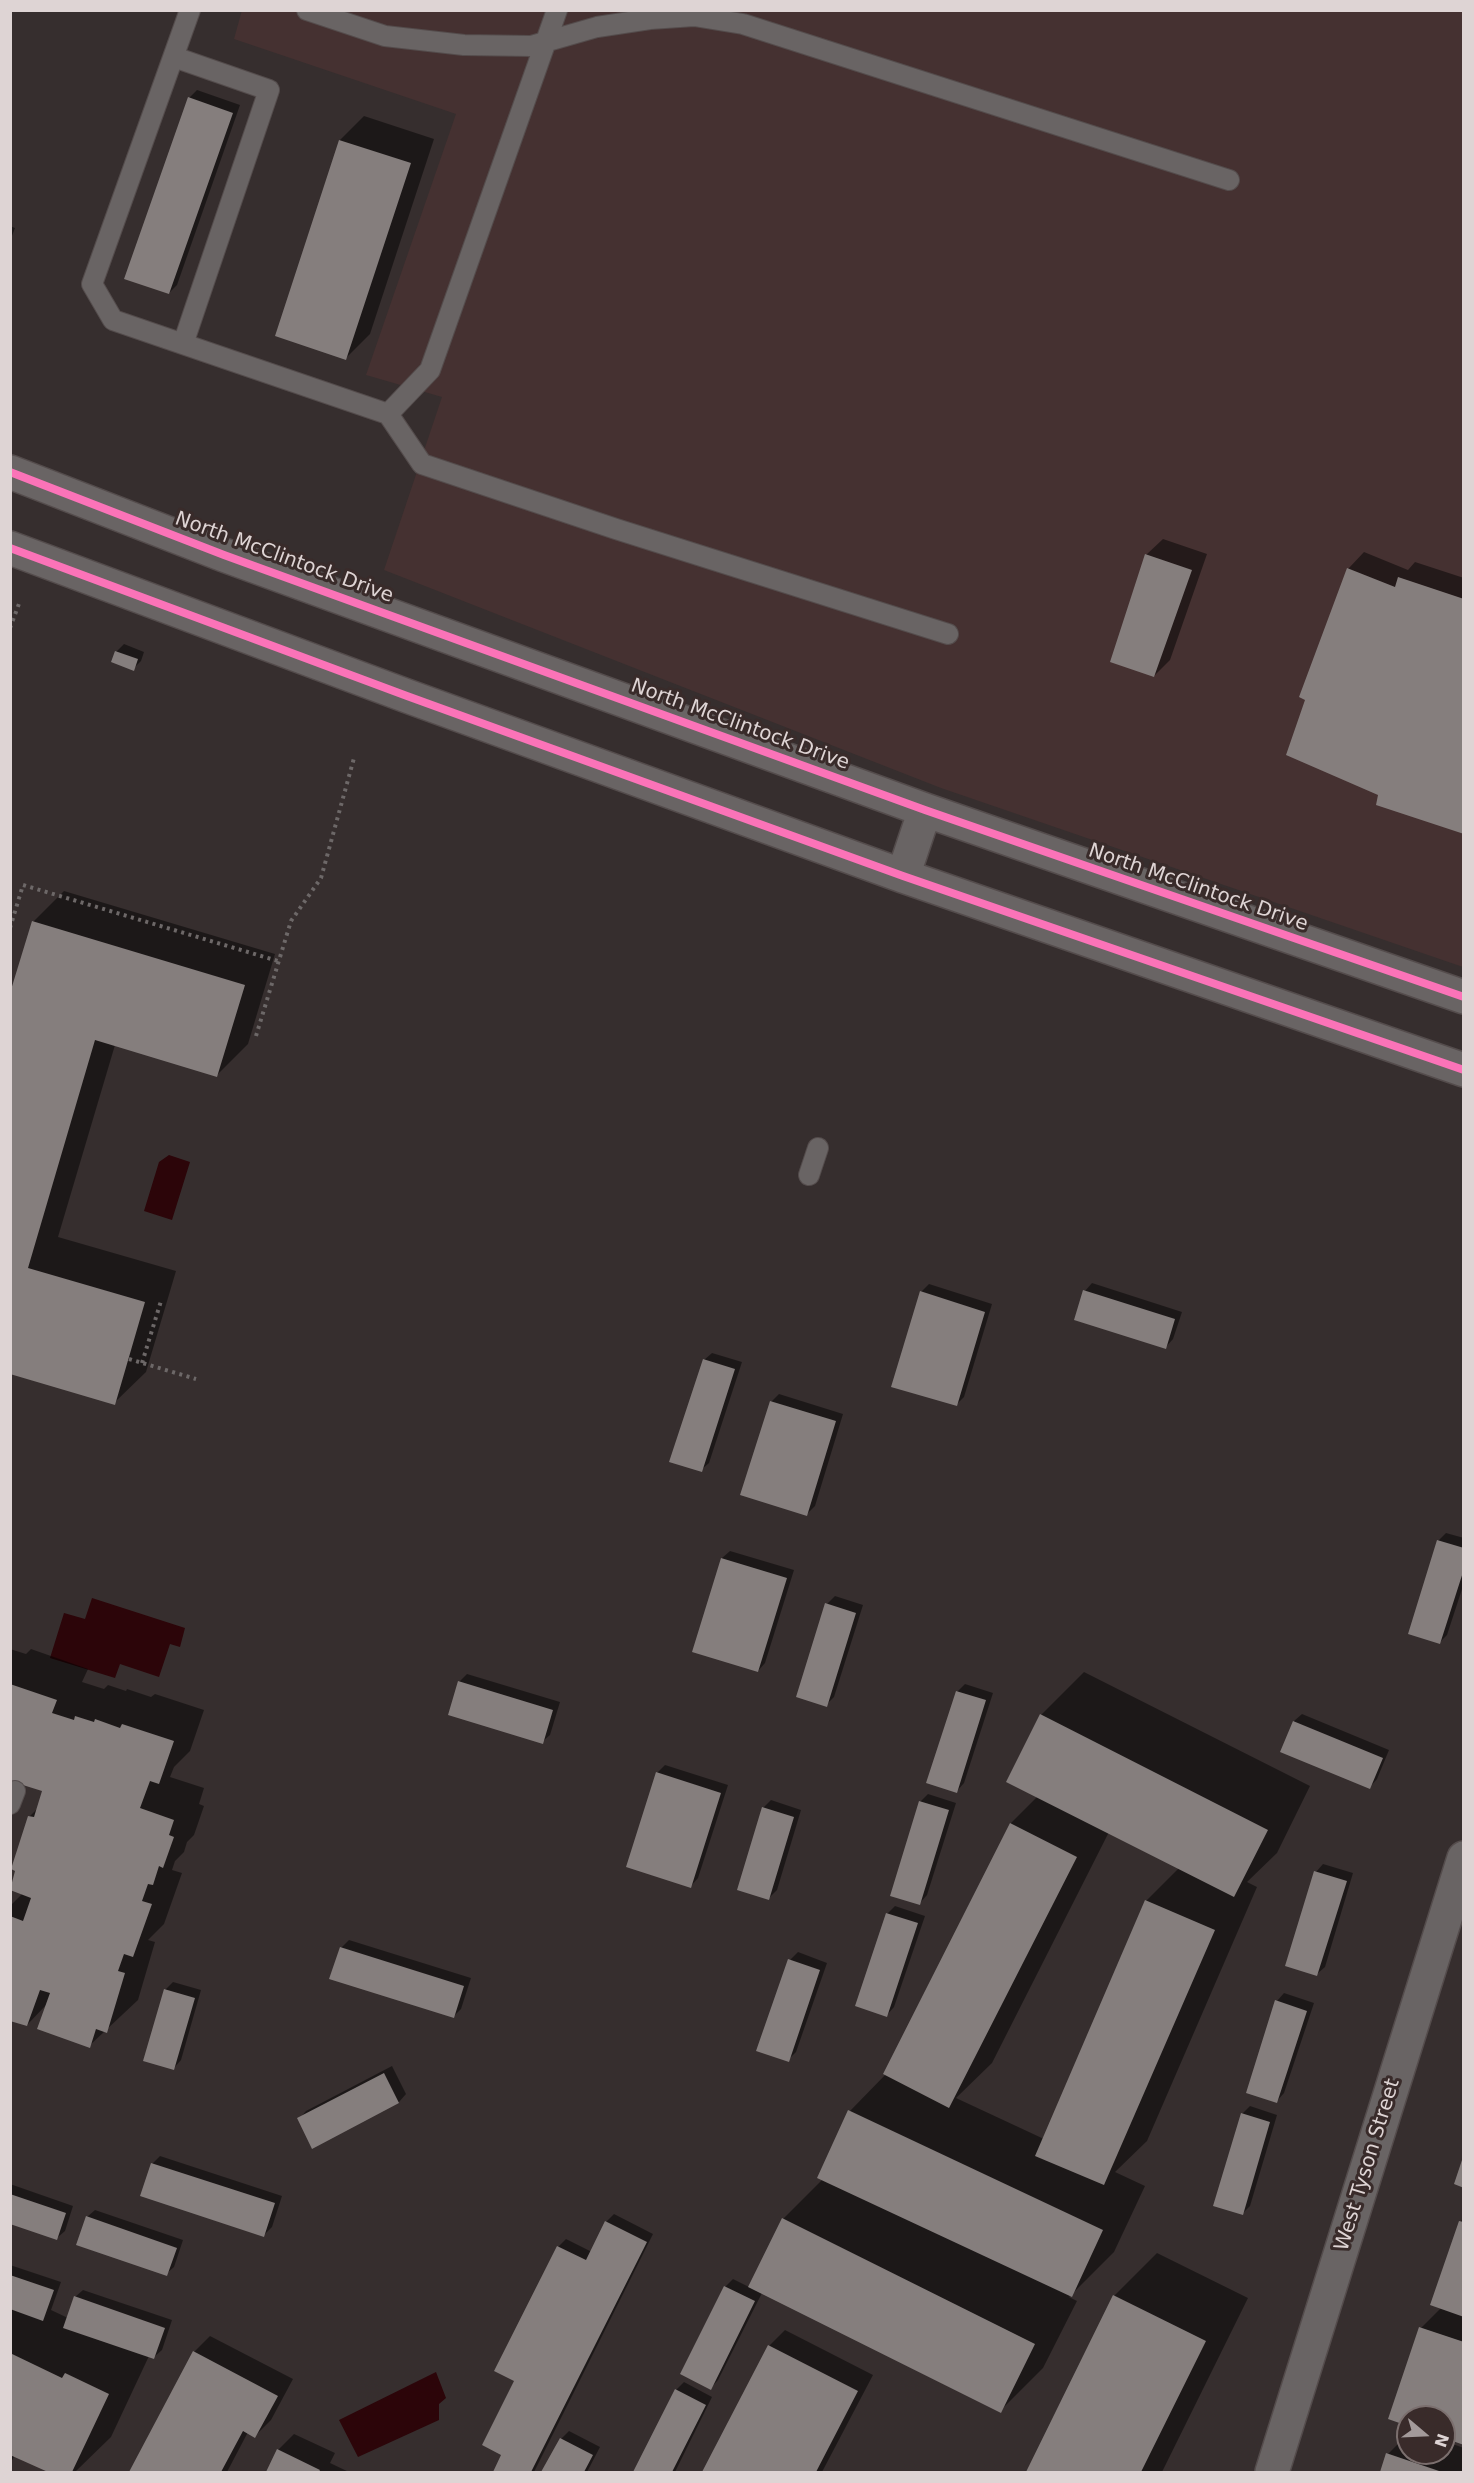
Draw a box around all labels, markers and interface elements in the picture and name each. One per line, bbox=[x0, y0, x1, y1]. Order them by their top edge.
street label: North McClintock Drive bbox=[172, 507, 396, 609]
street label: North McClintock Drive bbox=[628, 674, 852, 776]
street label: North McClintock Drive bbox=[1085, 839, 1311, 937]
street label: West Tyson Street bbox=[1330, 2076, 1406, 2254]
north arrow bbox=[1396, 2405, 1456, 2465]
text: N bbox=[1430, 2431, 1453, 2450]

